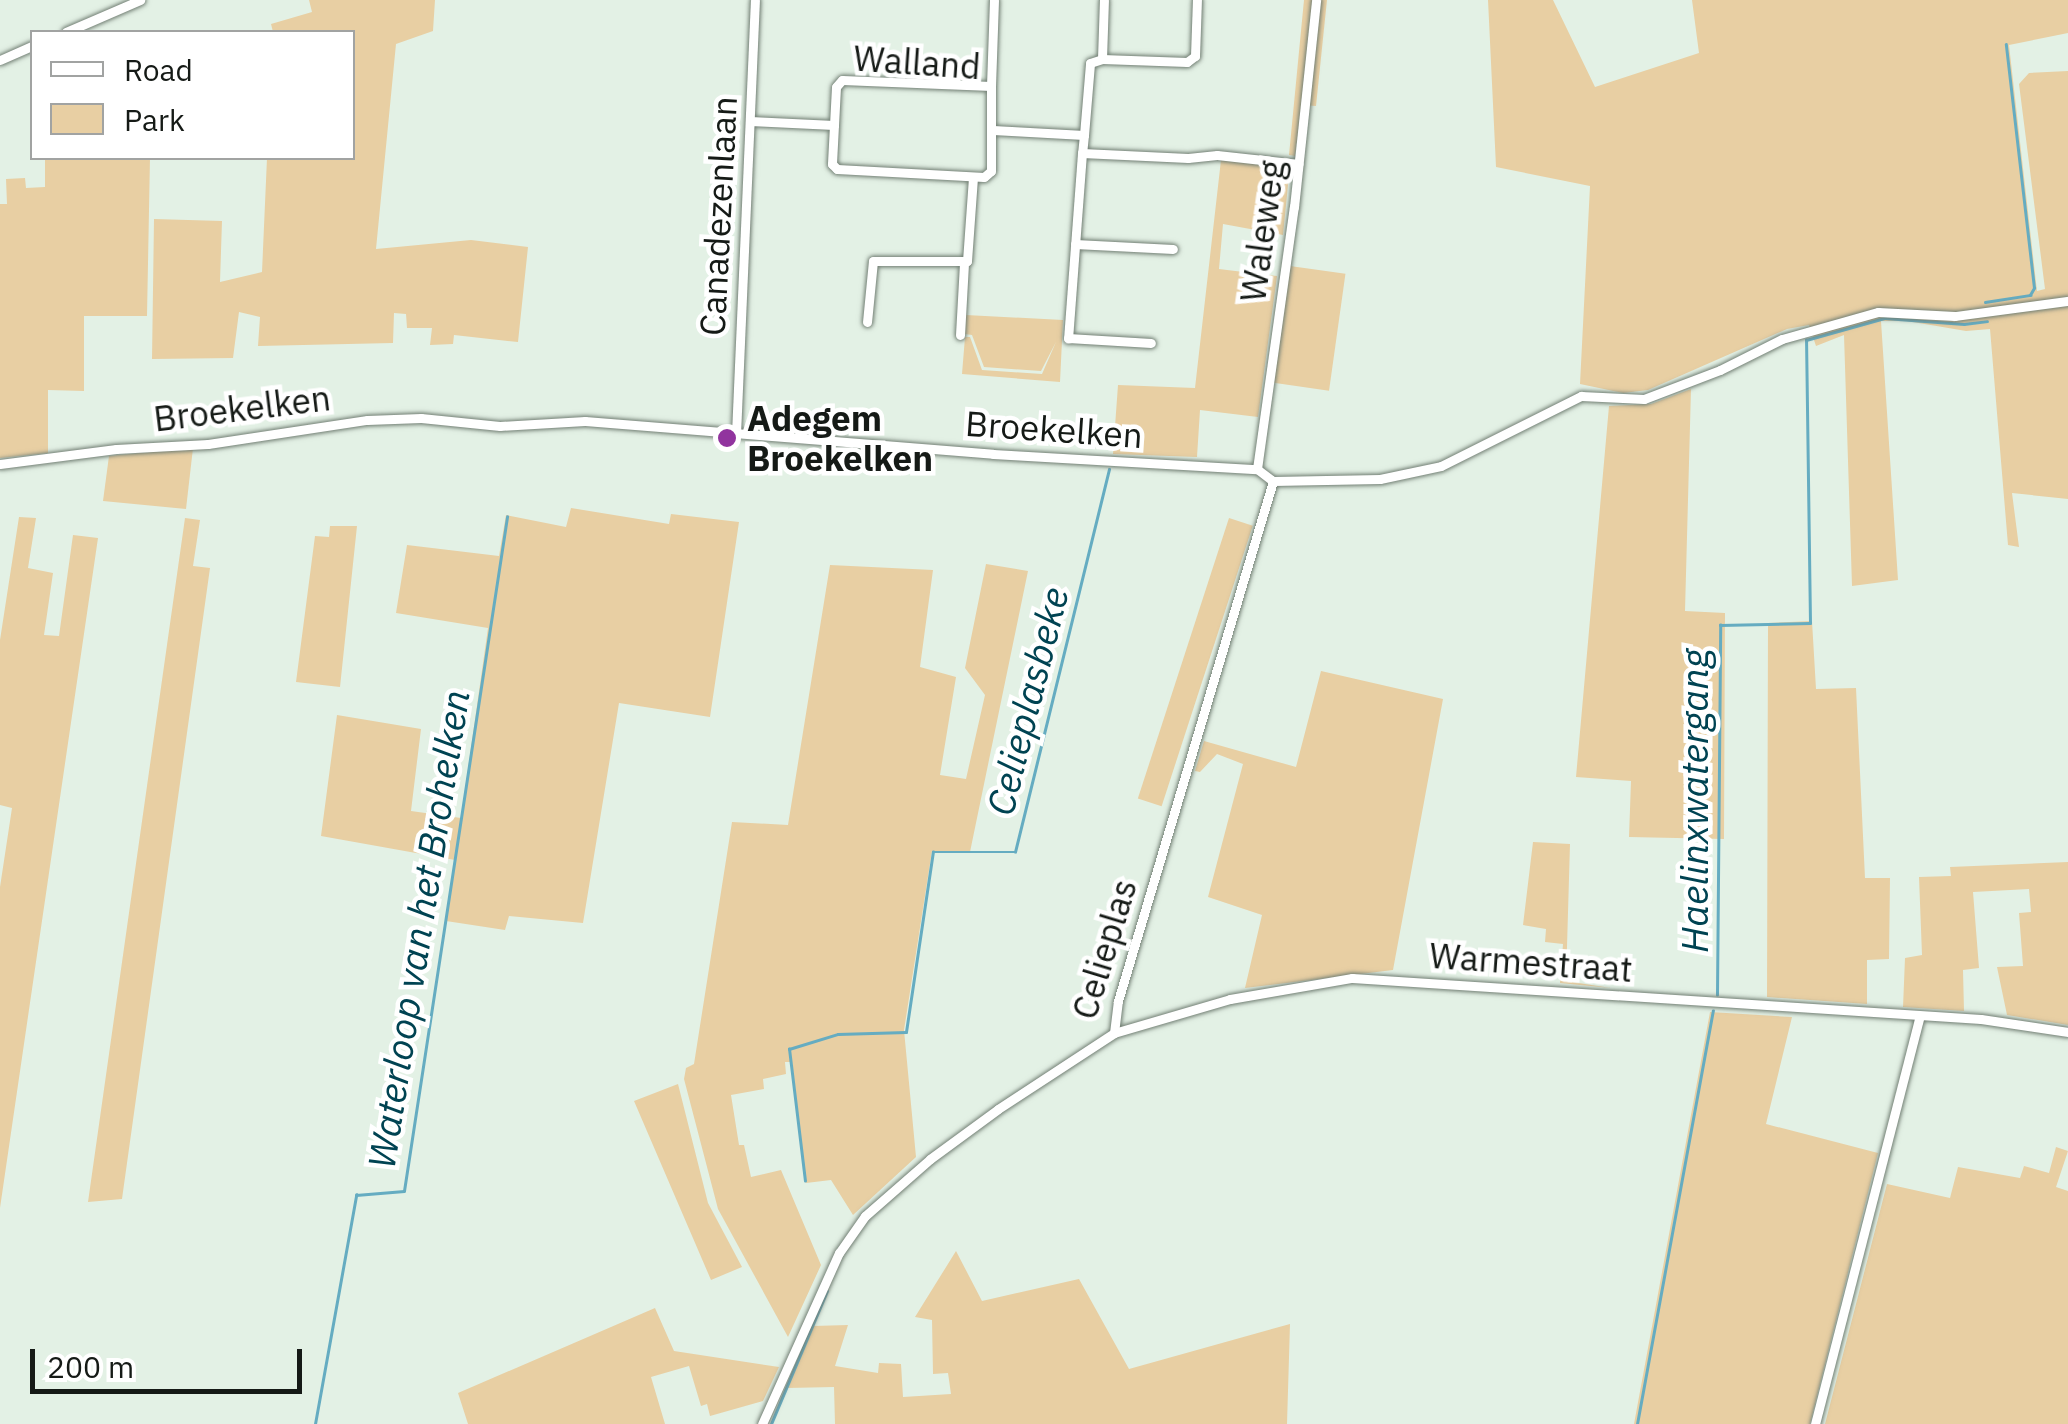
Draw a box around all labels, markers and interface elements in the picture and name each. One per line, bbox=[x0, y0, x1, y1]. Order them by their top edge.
legend bbox=[30, 30, 355, 160]
street label: Walland bbox=[852, 37, 982, 87]
text: Road bbox=[124, 50, 193, 89]
street label: Canadezenlaan bbox=[691, 95, 745, 337]
text: Park bbox=[124, 100, 185, 139]
street label: Waleweg bbox=[1231, 158, 1293, 304]
street label: Broekelken bbox=[151, 376, 333, 440]
place label: Adegem Broekelken bbox=[747, 397, 933, 479]
street label: Broekelken bbox=[964, 402, 1144, 456]
marker: Adegem Broekelken bbox=[716, 427, 738, 449]
water label: Celieplasbeke bbox=[977, 582, 1077, 820]
water label: Haelinxwatergang bbox=[1671, 649, 1717, 953]
water label: Waterloop van het Brohelken bbox=[358, 686, 478, 1172]
street label: Celieplas bbox=[1063, 874, 1145, 1024]
street label: Warmestraat bbox=[1428, 934, 1634, 990]
scale bar bbox=[35, 1329, 308, 1391]
text: 200 m bbox=[47, 1347, 134, 1386]

